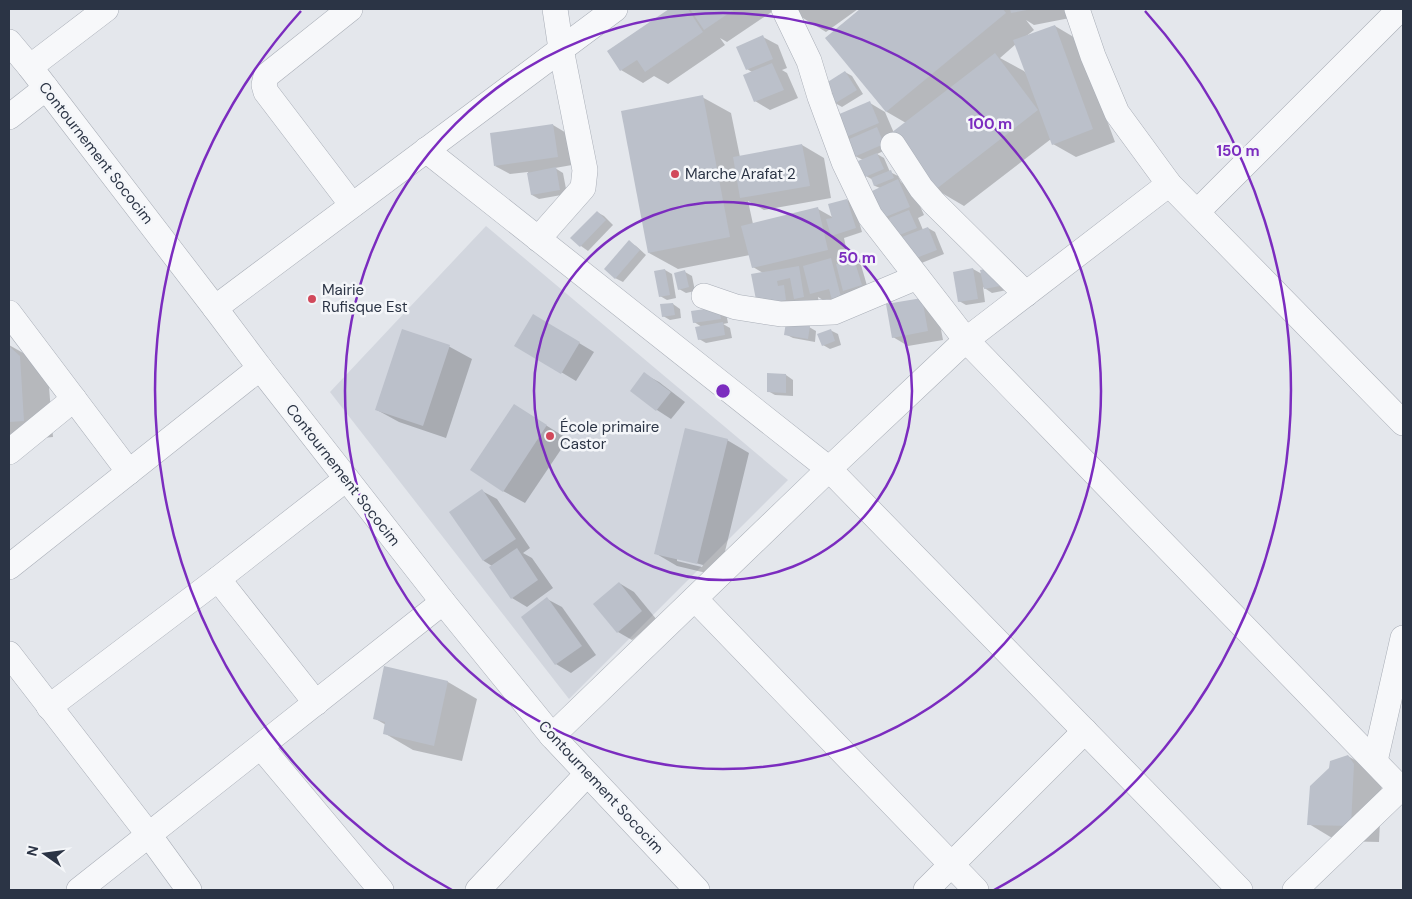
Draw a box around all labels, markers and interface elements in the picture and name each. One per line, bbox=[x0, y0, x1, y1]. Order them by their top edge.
street label: Contournement Sococim bbox=[34, 78, 158, 228]
text: 100 m bbox=[968, 114, 1012, 134]
text: 150 m bbox=[1217, 141, 1260, 161]
place label: Marche Arafat 2 bbox=[685, 164, 796, 184]
marker: Marche Arafat 2 bbox=[669, 168, 681, 180]
text: 50 m bbox=[838, 248, 876, 268]
place label: Mairie Rufisque Est bbox=[322, 280, 408, 317]
marker: Mairie Rufisque Est bbox=[306, 293, 318, 305]
centre of rings bbox=[714, 382, 732, 400]
street label: Contournement Sococim bbox=[281, 400, 405, 550]
place label: École primaire Castor bbox=[560, 417, 659, 454]
marker: École primaire Castor bbox=[544, 430, 556, 442]
street label: Contournement Sococim bbox=[534, 716, 668, 858]
north arrow bbox=[20, 829, 70, 879]
text: N bbox=[22, 844, 42, 858]

